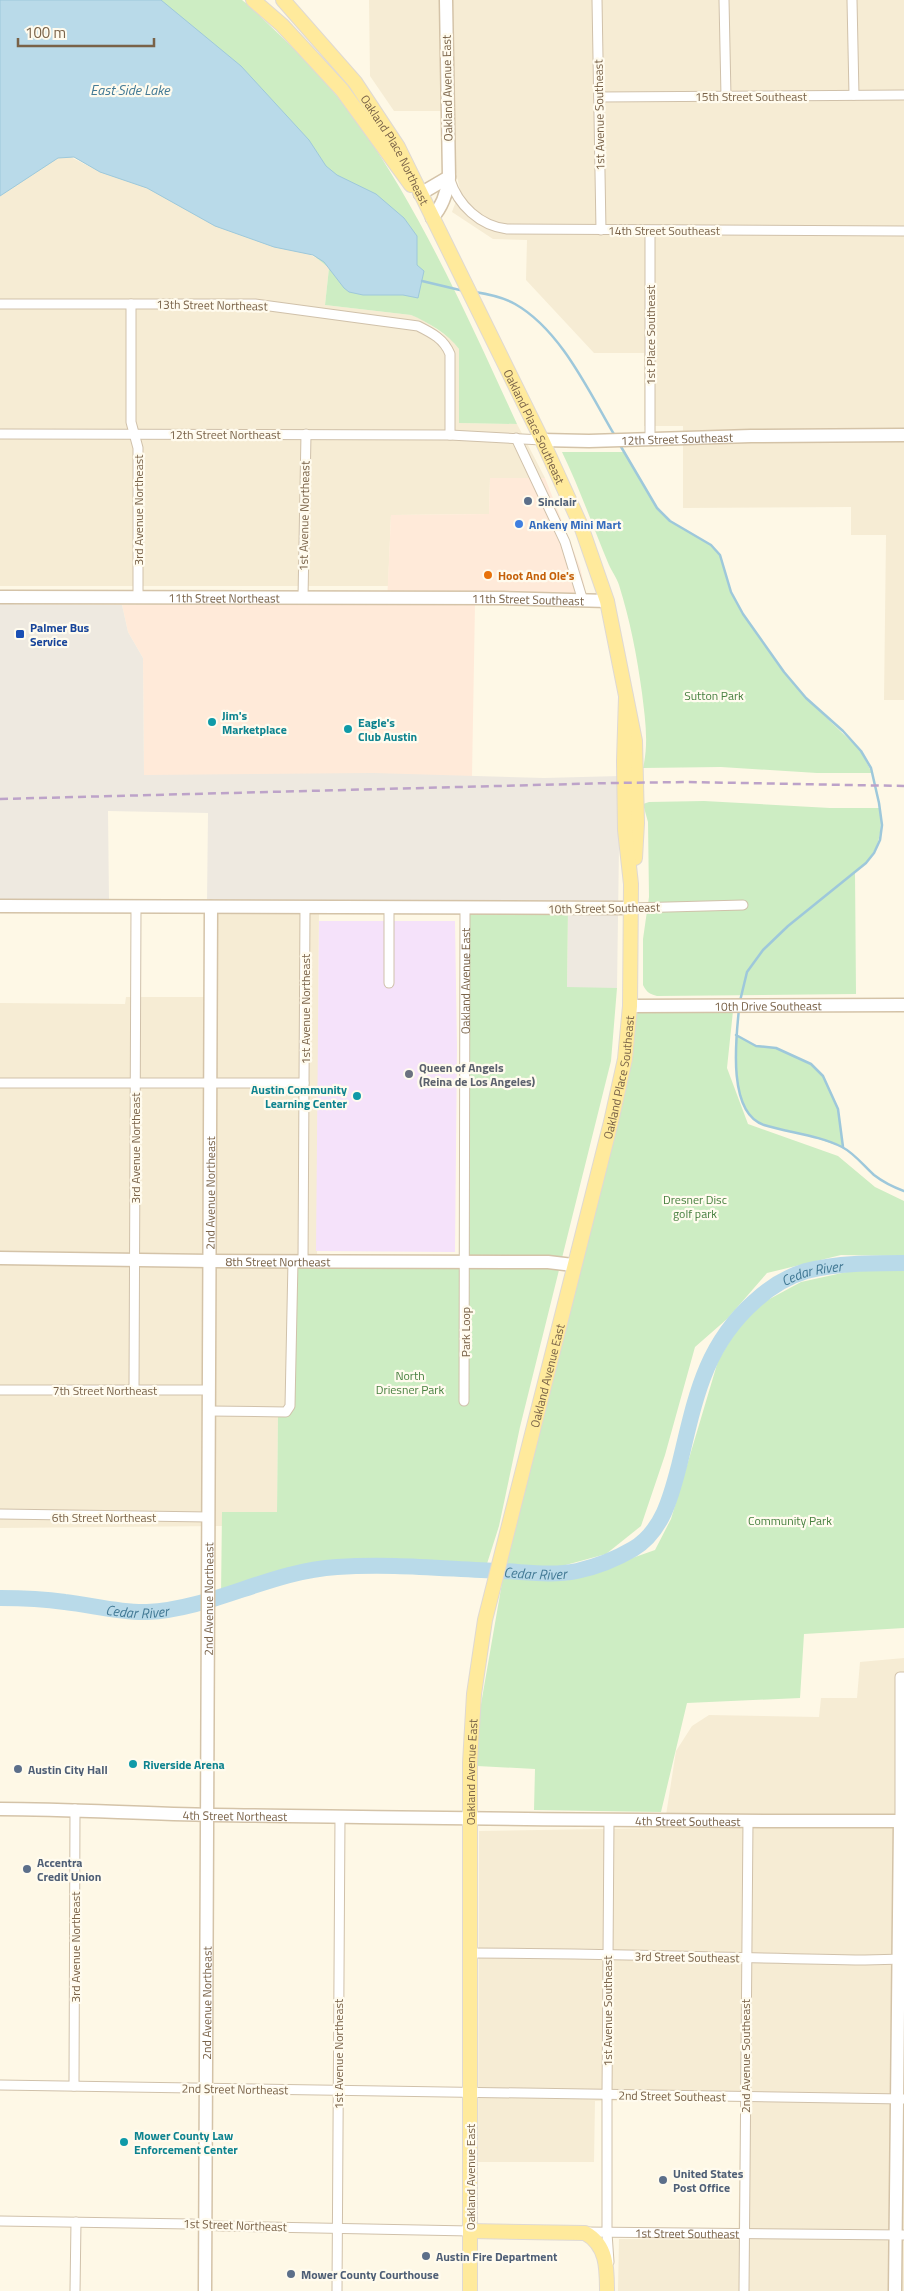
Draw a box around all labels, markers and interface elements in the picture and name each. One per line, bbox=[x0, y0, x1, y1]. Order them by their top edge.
scale bar bbox=[18, 15, 154, 47]
text: 100 m bbox=[25, 21, 66, 44]
street label: Oakland Avenue East bbox=[437, 34, 457, 141]
street label: 1st Avenue Southeast bbox=[589, 59, 609, 171]
water label: East Side Lake bbox=[90, 79, 171, 100]
street label: 15th Street Southeast bbox=[695, 87, 808, 106]
street label: Oakland Place Northeast bbox=[356, 90, 435, 209]
street label: 14th Street Southeast bbox=[608, 221, 721, 240]
street label: 1st Place Southeast bbox=[641, 284, 660, 385]
street label: 13th Street Northeast bbox=[156, 295, 269, 315]
street label: Oakland Place Southeast bbox=[499, 366, 570, 488]
street label: 12th Street Northeast bbox=[169, 425, 281, 444]
street label: 12th Street Southeast bbox=[621, 427, 734, 450]
street label: 3rd Avenue Northeast bbox=[129, 454, 148, 565]
street label: 1st Avenue Northeast bbox=[294, 460, 314, 571]
place label: Sinclair bbox=[538, 492, 577, 511]
marker: Sinclair bbox=[522, 495, 534, 507]
place label: Ankeny Mini Mart bbox=[529, 515, 622, 534]
marker: Ankeny Mini Mart bbox=[513, 518, 525, 530]
place label: Hoot And Ole's bbox=[498, 566, 575, 585]
marker: Hoot And Ole's bbox=[482, 569, 494, 581]
street label: 11th Street Northeast bbox=[168, 588, 281, 607]
street label: 11th Street Southeast bbox=[472, 588, 585, 610]
place label: Palmer Bus Service bbox=[30, 618, 90, 651]
marker: Palmer Bus Service bbox=[14, 628, 26, 640]
park label: Sutton Park bbox=[684, 686, 744, 705]
place label: Jim's Marketplace bbox=[222, 706, 287, 739]
place label: Eagle's Club Austin bbox=[358, 713, 417, 746]
marker: Jim's Marketplace bbox=[206, 716, 218, 728]
marker: Eagle's Club Austin bbox=[342, 723, 354, 735]
street label: 10th Street Southeast bbox=[548, 898, 661, 918]
street label: Oakland Avenue East bbox=[455, 927, 474, 1034]
street label: 1st Avenue Northeast bbox=[296, 953, 315, 1064]
street label: 10th Drive Southeast bbox=[714, 996, 823, 1015]
street label: Oakland Place Southeast bbox=[598, 1014, 639, 1141]
place label: Queen of Angels (Reina de Los Angeles) bbox=[419, 1058, 536, 1091]
marker: Queen of Angels (Reina de Los Angeles) bbox=[403, 1068, 415, 1080]
place label: Austin Community Learning Center bbox=[251, 1080, 348, 1113]
marker: Austin Community Learning Center bbox=[351, 1090, 363, 1102]
street label: 3rd Avenue Northeast bbox=[126, 1092, 145, 1203]
street label: 2nd Avenue Northeast bbox=[200, 1135, 220, 1250]
park label: Dresner Disc golf park bbox=[663, 1190, 727, 1223]
street label: 8th Street Northeast bbox=[226, 1252, 331, 1271]
water label: Cedar River bbox=[777, 1254, 845, 1290]
street label: Park Loop bbox=[456, 1307, 475, 1357]
street label: Oakland Avenue East bbox=[525, 1321, 569, 1430]
park label: North Driesner Park bbox=[376, 1366, 444, 1399]
street label: 7th Street Northeast bbox=[53, 1381, 158, 1400]
street label: 6th Street Northeast bbox=[52, 1508, 157, 1527]
park label: Community Park bbox=[748, 1511, 832, 1530]
street label: 2nd Avenue Northeast bbox=[198, 1541, 218, 1656]
water label: Cedar River bbox=[503, 1561, 569, 1584]
water label: Cedar River bbox=[104, 1598, 171, 1623]
street label: Oakland Avenue East bbox=[461, 1717, 482, 1825]
place label: Riverside Arena bbox=[143, 1755, 225, 1774]
marker: Riverside Arena bbox=[127, 1758, 139, 1770]
place label: Austin City Hall bbox=[28, 1760, 108, 1779]
marker: Austin City Hall bbox=[12, 1763, 24, 1775]
street label: 4th Street Northeast bbox=[182, 1805, 288, 1826]
street label: 4th Street Southeast bbox=[635, 1811, 741, 1830]
place label: Accentra Credit Union bbox=[37, 1853, 101, 1886]
marker: Accentra Credit Union bbox=[21, 1863, 33, 1875]
street label: 3rd Avenue Northeast bbox=[66, 1891, 85, 2002]
street label: 2nd Avenue Northeast bbox=[197, 1945, 216, 2060]
street label: 3rd Street Southeast bbox=[634, 1947, 740, 1967]
street label: 1st Avenue Southeast bbox=[598, 1955, 617, 2067]
street label: 1st Avenue Northeast bbox=[329, 1998, 348, 2109]
street label: 2nd Avenue Southeast bbox=[736, 1998, 755, 2113]
street label: 2nd Street Northeast bbox=[181, 2079, 289, 2099]
street label: 2nd Street Southeast bbox=[618, 2086, 727, 2106]
street label: Oakland Avenue East bbox=[461, 2123, 480, 2230]
place label: Mower County Law Enforcement Center bbox=[134, 2126, 238, 2159]
marker: Mower County Law Enforcement Center bbox=[118, 2136, 130, 2148]
place label: United States Post Office bbox=[673, 2164, 744, 2197]
marker: United States Post Office bbox=[657, 2174, 669, 2186]
street label: 1st Street Northeast bbox=[183, 2214, 288, 2236]
street label: 1st Street Southeast bbox=[635, 2223, 740, 2243]
place label: Austin Fire Department bbox=[436, 2247, 558, 2266]
marker: Austin Fire Department bbox=[420, 2250, 432, 2262]
place label: Mower County Courthouse bbox=[301, 2265, 439, 2284]
marker: Mower County Courthouse bbox=[285, 2268, 297, 2280]

